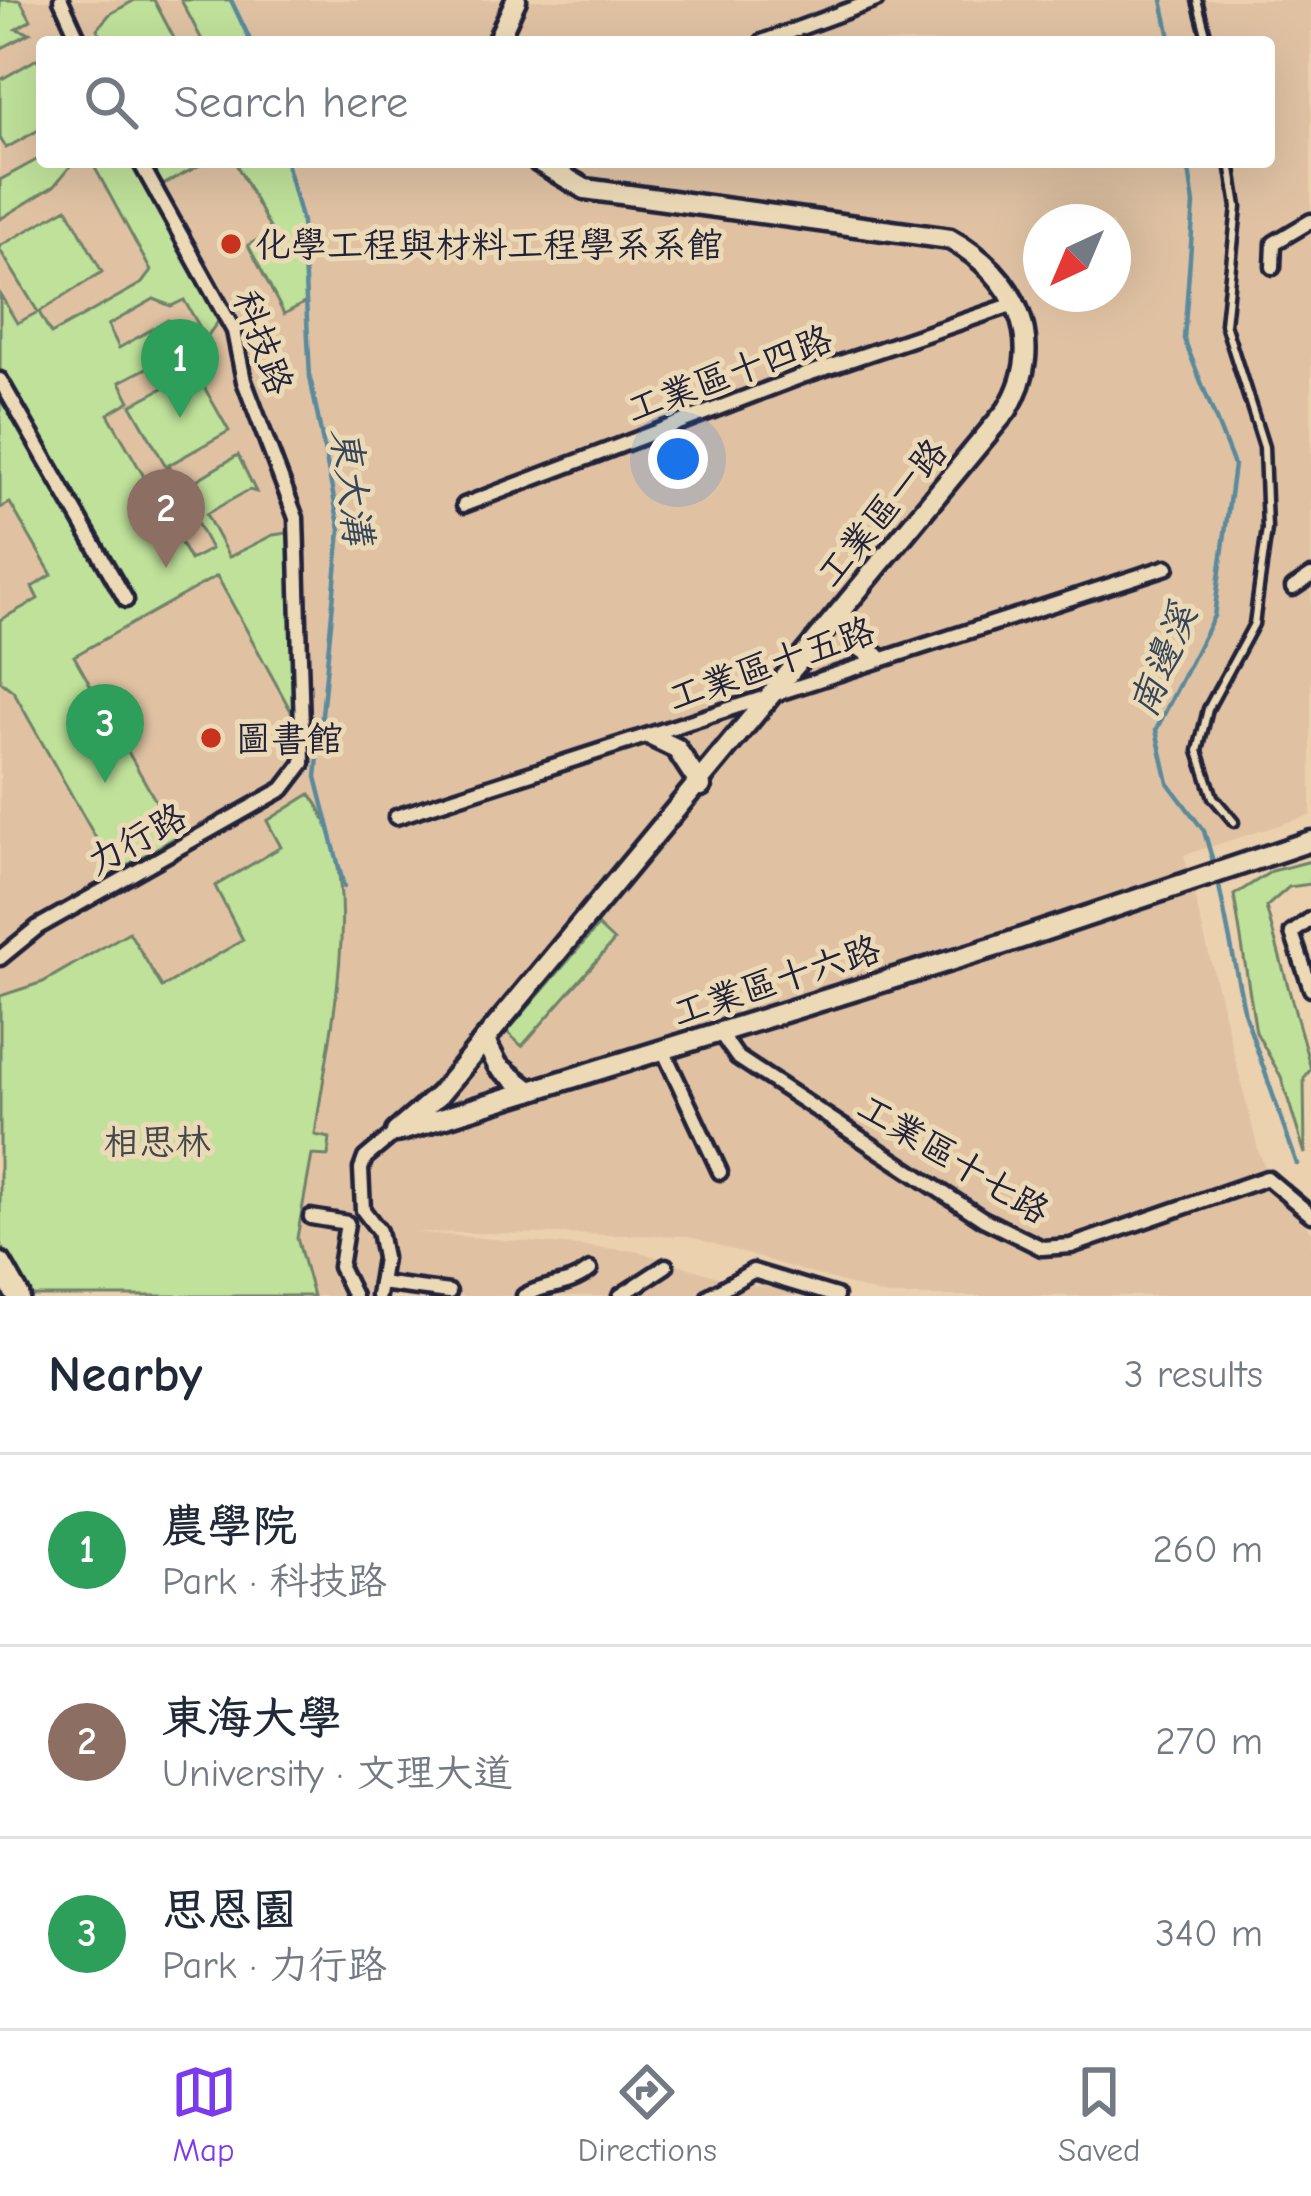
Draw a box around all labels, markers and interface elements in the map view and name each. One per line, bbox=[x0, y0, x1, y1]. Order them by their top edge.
search box bbox=[36, 36, 1275, 168]
icon: search bbox=[78, 69, 144, 135]
text: Search here bbox=[174, 76, 408, 128]
north arrow bbox=[1023, 204, 1131, 312]
place label: 化學工程與材料工程學系系館 bbox=[255, 225, 723, 266]
marker: 化學工程與材料工程學系系館 bbox=[218, 231, 244, 257]
street label: 科技路 bbox=[225, 285, 300, 400]
street label: 工業區十四路 bbox=[621, 318, 838, 431]
pin: 1 bbox=[141, 319, 219, 418]
water label: 東大溝 bbox=[322, 425, 381, 550]
your location bbox=[648, 429, 708, 489]
street label: 工業區一路 bbox=[809, 431, 956, 595]
pin: 2 bbox=[127, 469, 205, 568]
water label: 南邊溪 bbox=[1121, 596, 1207, 723]
street label: 工業區十五路 bbox=[663, 610, 880, 719]
pin: 3 bbox=[66, 684, 144, 783]
place label: 圖書館 bbox=[235, 719, 343, 760]
marker: 圖書館 bbox=[198, 725, 224, 751]
street label: 力行路 bbox=[80, 795, 194, 883]
street label: 工業區十六路 bbox=[667, 929, 886, 1034]
street label: 工業區十七路 bbox=[850, 1086, 1056, 1232]
park label: 相思林 bbox=[103, 1122, 211, 1163]
text: Nearby bbox=[48, 1345, 202, 1404]
text: 3 results bbox=[1124, 1352, 1263, 1397]
text: 農學院 bbox=[162, 1500, 297, 1552]
text: 1 bbox=[79, 1527, 95, 1572]
text: 260 m bbox=[1152, 1527, 1263, 1572]
text: Park · 科技路 bbox=[162, 1559, 387, 1604]
text: 東海大學 bbox=[162, 1692, 342, 1744]
text: 2 bbox=[77, 1719, 97, 1764]
text: 270 m bbox=[1155, 1719, 1263, 1764]
text: University · 文理大道 bbox=[162, 1751, 513, 1796]
text: 思恩園 bbox=[162, 1884, 297, 1936]
text: 3 bbox=[77, 1911, 97, 1956]
text: 340 m bbox=[1155, 1911, 1263, 1956]
text: Park · 力行路 bbox=[162, 1943, 387, 1988]
tab: Map bbox=[171, 2059, 237, 2169]
tab: Directions bbox=[578, 2059, 717, 2169]
tab: Saved bbox=[1058, 2059, 1140, 2169]

